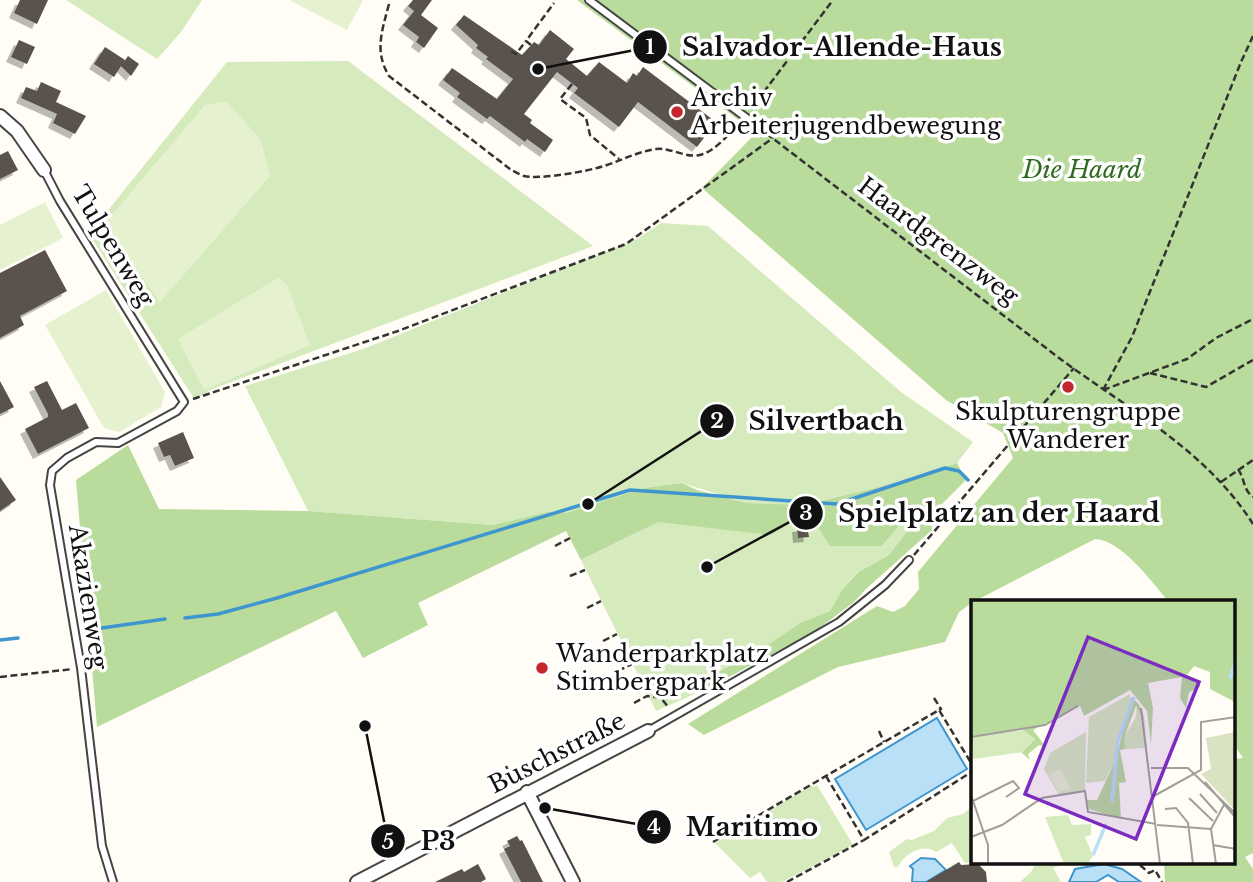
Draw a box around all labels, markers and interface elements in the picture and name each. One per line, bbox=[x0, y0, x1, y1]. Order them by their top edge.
callout: Salvador-Allende-Haus bbox=[633, 23, 1016, 70]
text: Salvador-Allende-Haus bbox=[682, 31, 1002, 63]
text: 1 bbox=[645, 34, 655, 60]
place label: Archiv Arbeiterjugendbewegung bbox=[690, 83, 1002, 140]
marker: Archiv Arbeiterjugendbewegung bbox=[669, 104, 685, 120]
park label: Die Haard bbox=[1021, 155, 1142, 184]
street label: Haardgrenzweg bbox=[852, 171, 1025, 311]
street label: Tulpenweg bbox=[66, 180, 161, 312]
marker: Skulpturengruppe Wanderer bbox=[1060, 379, 1076, 395]
place label: Skulpturengruppe Wanderer bbox=[955, 397, 1181, 454]
callout: Silvertbach bbox=[699, 398, 917, 445]
text: Silvertbach bbox=[749, 405, 904, 437]
text: 2 bbox=[710, 408, 724, 434]
callout: Spielplatz an der Haard bbox=[789, 489, 1174, 536]
text: Spielplatz an der Haard bbox=[838, 497, 1160, 529]
text: 3 bbox=[799, 500, 813, 526]
street label: Akazienweg bbox=[63, 521, 114, 672]
inset map bbox=[971, 600, 1236, 864]
place label: Wanderparkplatz Stimbergpark bbox=[555, 639, 769, 696]
marker: Wanderparkplatz Stimbergpark bbox=[534, 660, 550, 676]
street label: Buschstraße bbox=[484, 706, 630, 799]
callout: Maritimo bbox=[637, 803, 832, 850]
text: Maritimo bbox=[686, 811, 818, 843]
text: 4 bbox=[647, 814, 661, 840]
callout: P3 bbox=[371, 818, 469, 865]
text: P3 bbox=[420, 825, 456, 857]
text: 5 bbox=[382, 829, 394, 855]

